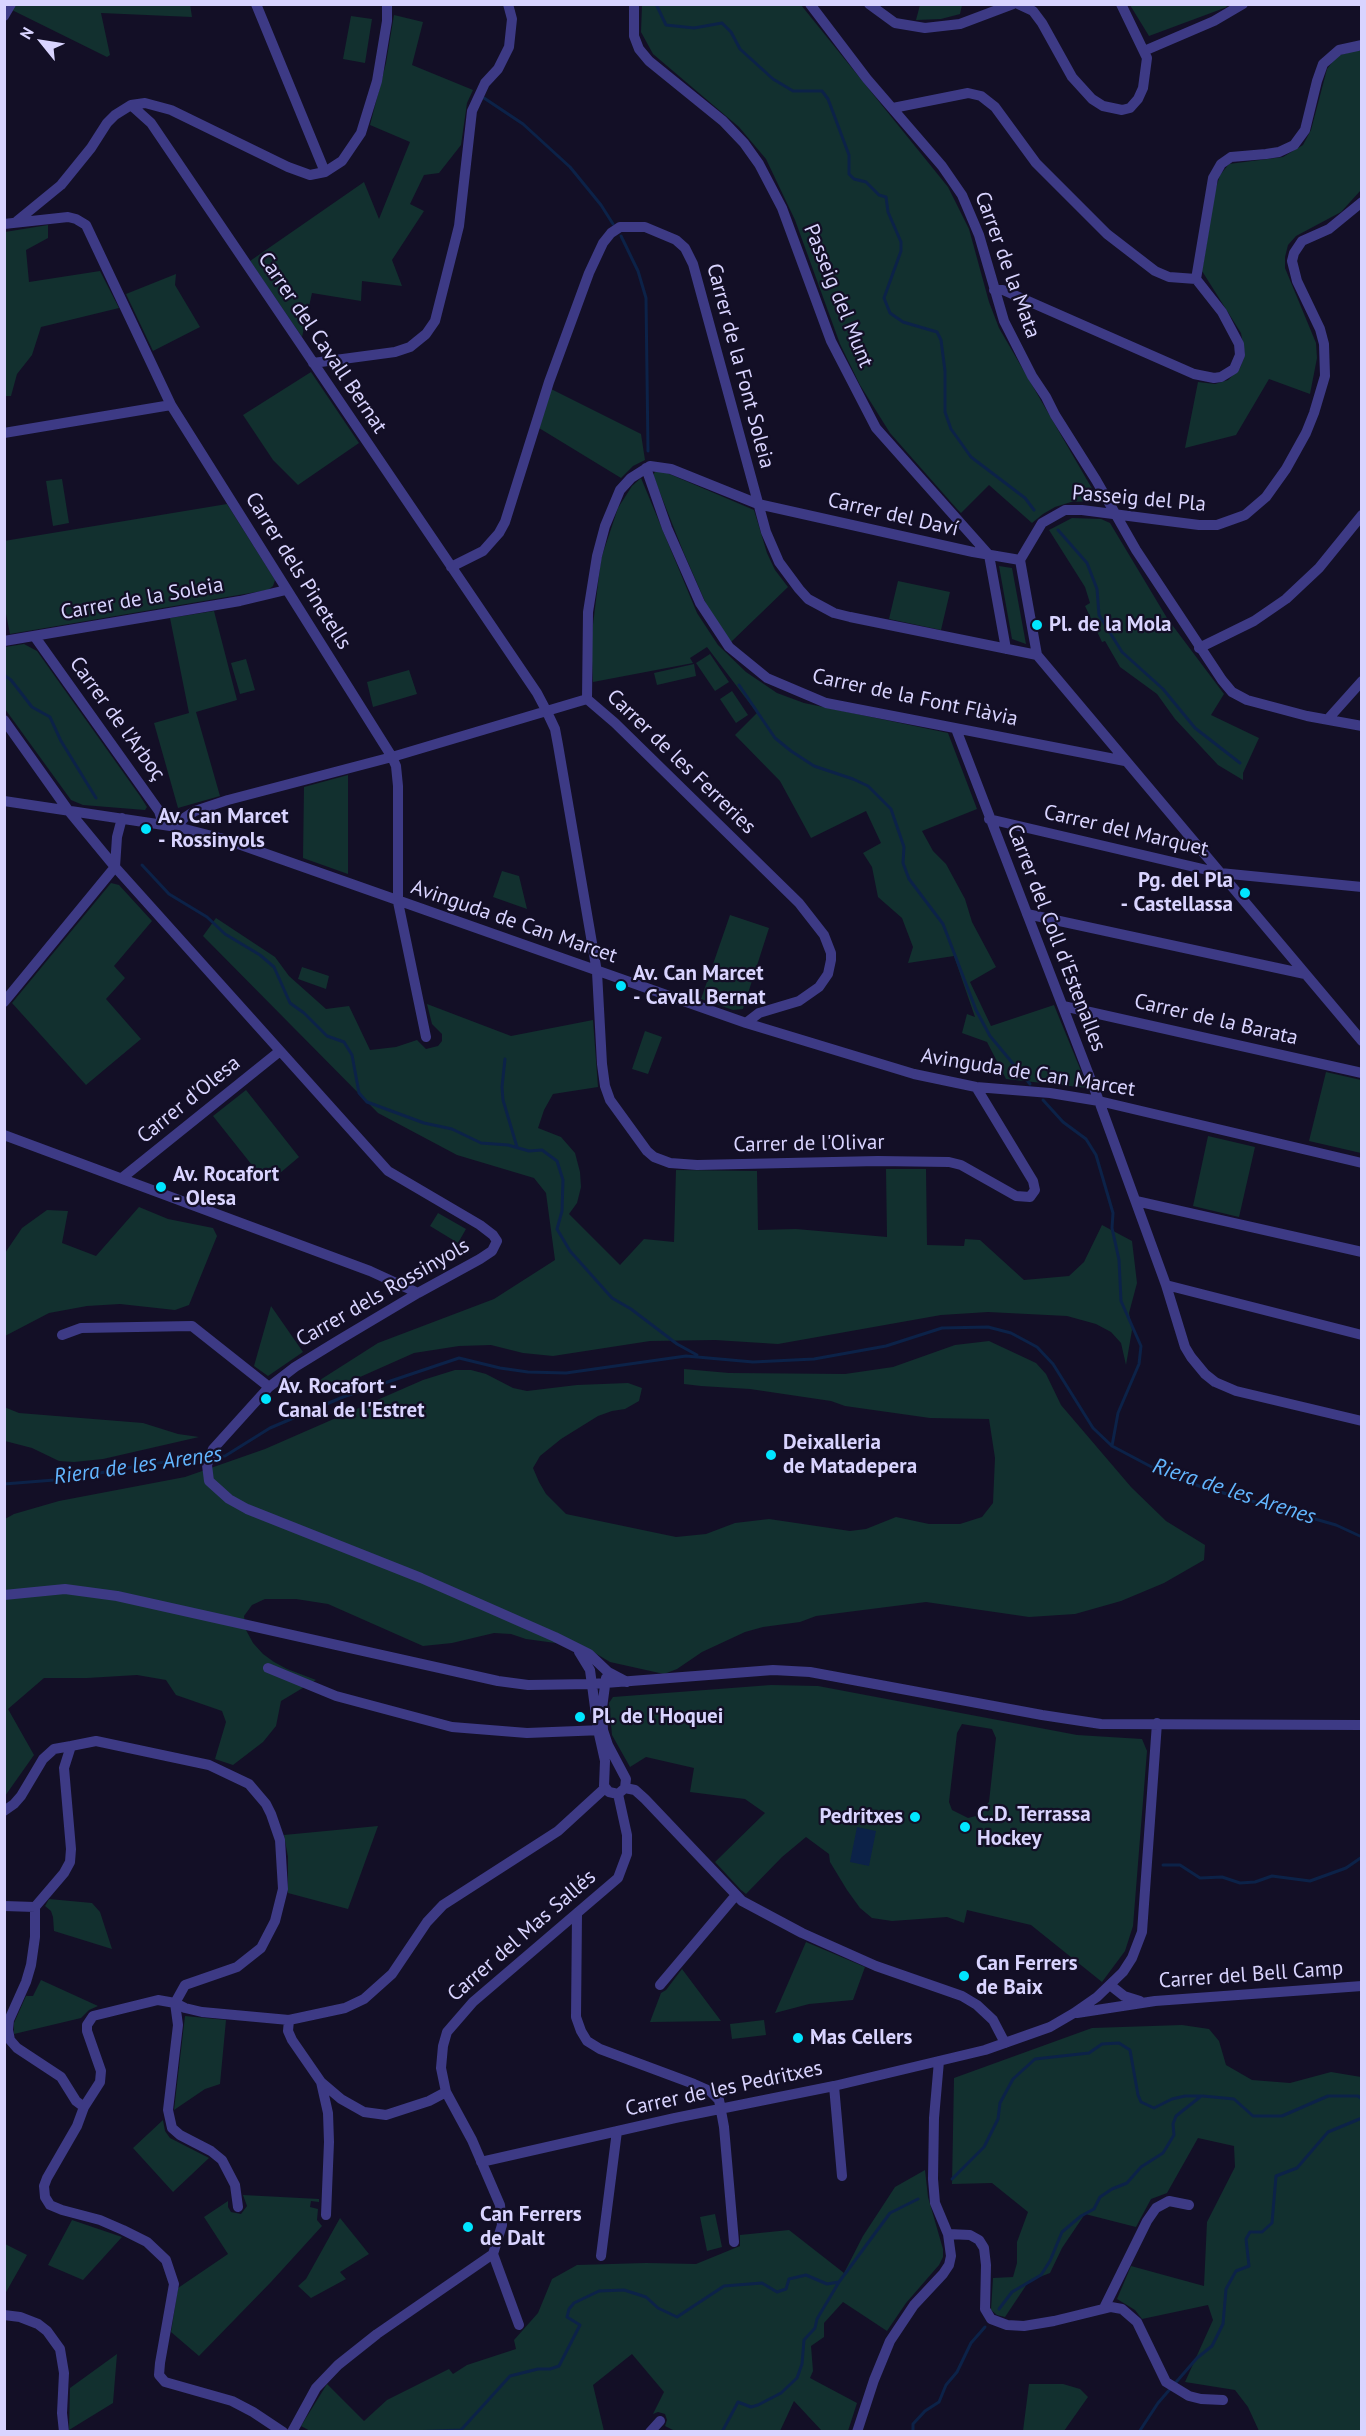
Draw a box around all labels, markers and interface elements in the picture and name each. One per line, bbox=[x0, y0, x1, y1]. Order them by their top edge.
north arrow bbox=[12, 12, 72, 72]
text: N bbox=[15, 23, 38, 43]
street label: Carrer de la Mata bbox=[969, 188, 1045, 342]
street label: Passeig del Munt bbox=[798, 221, 878, 371]
street label: Carrer del Cavall Bernat bbox=[252, 248, 392, 438]
street label: Carrer de la Font Soleia bbox=[701, 261, 779, 471]
street label: Passeig del Pla bbox=[1071, 481, 1207, 517]
street label: Carrer dels Pinetells bbox=[239, 488, 357, 654]
street label: Carrer del Daví bbox=[825, 488, 961, 542]
street label: Carrer de la Soleia bbox=[59, 572, 225, 626]
place label: Pl. de la Mola bbox=[1049, 612, 1172, 638]
marker: Pl. de la Mola bbox=[1030, 618, 1044, 632]
street label: Carrer de l'Arboç bbox=[64, 652, 170, 786]
street label: Carrer de la Font Flàvia bbox=[810, 664, 1020, 732]
street label: Carrer de les Ferreries bbox=[601, 684, 761, 840]
street label: Carrer del Marquet bbox=[1041, 800, 1211, 862]
place label: Av. Can Marcet - Rossinyols bbox=[158, 804, 289, 854]
street label: Carrer del Coll d'Estenalles bbox=[1001, 821, 1111, 1055]
marker: Av. Can Marcet - Rossinyols bbox=[139, 822, 153, 836]
place label: Pg. del Pla - Castellassa bbox=[1121, 868, 1233, 918]
street label: Avinguda de Can Marcet bbox=[408, 875, 620, 969]
marker: Pg. del Pla - Castellassa bbox=[1238, 886, 1252, 900]
place label: Av. Can Marcet - Cavall Bernat bbox=[633, 961, 766, 1011]
marker: Av. Can Marcet - Cavall Bernat bbox=[614, 979, 628, 993]
street label: Carrer de la Barata bbox=[1132, 989, 1300, 1051]
street label: Avinguda de Can Marcet bbox=[919, 1044, 1137, 1102]
street label: Carrer d'Olesa bbox=[132, 1051, 246, 1149]
street label: Carrer de l'Olivar bbox=[733, 1130, 885, 1158]
place label: Av. Rocafort - Olesa bbox=[173, 1162, 279, 1212]
marker: Av. Rocafort - Olesa bbox=[154, 1180, 168, 1194]
street label: Carrer dels Rossinyols bbox=[292, 1233, 474, 1353]
place label: Av. Rocafort - Canal de l'Estret bbox=[278, 1374, 425, 1424]
marker: Av. Rocafort - Canal de l'Estret bbox=[259, 1392, 273, 1406]
place label: Deixalleria de Matadepera bbox=[783, 1430, 917, 1480]
water label: Riera de les Arenes bbox=[52, 1441, 224, 1491]
marker: Deixalleria de Matadepera bbox=[764, 1448, 778, 1462]
water label: Riera de les Arenes bbox=[1149, 1453, 1319, 1531]
place label: Pl. de l'Hoquei bbox=[592, 1704, 723, 1730]
marker: Pl. de l'Hoquei bbox=[573, 1710, 587, 1724]
place label: C.D. Terrassa Hockey bbox=[977, 1802, 1091, 1852]
place label: Pedritxes bbox=[820, 1804, 903, 1830]
marker: Pedritxes bbox=[908, 1810, 922, 1824]
marker: C.D. Terrassa Hockey bbox=[958, 1820, 972, 1834]
street label: Carrer del Mas Sallés bbox=[443, 1865, 601, 2007]
place label: Can Ferrers de Baix bbox=[976, 1951, 1078, 2001]
street label: Carrer del Bell Camp bbox=[1158, 1956, 1344, 1994]
marker: Can Ferrers de Baix bbox=[957, 1969, 971, 1983]
place label: Mas Cellers bbox=[810, 2025, 912, 2051]
marker: Mas Cellers bbox=[791, 2031, 805, 2045]
street label: Carrer de les Pedritxes bbox=[623, 2056, 825, 2122]
place label: Can Ferrers de Dalt bbox=[480, 2202, 582, 2252]
marker: Can Ferrers de Dalt bbox=[461, 2220, 475, 2234]

